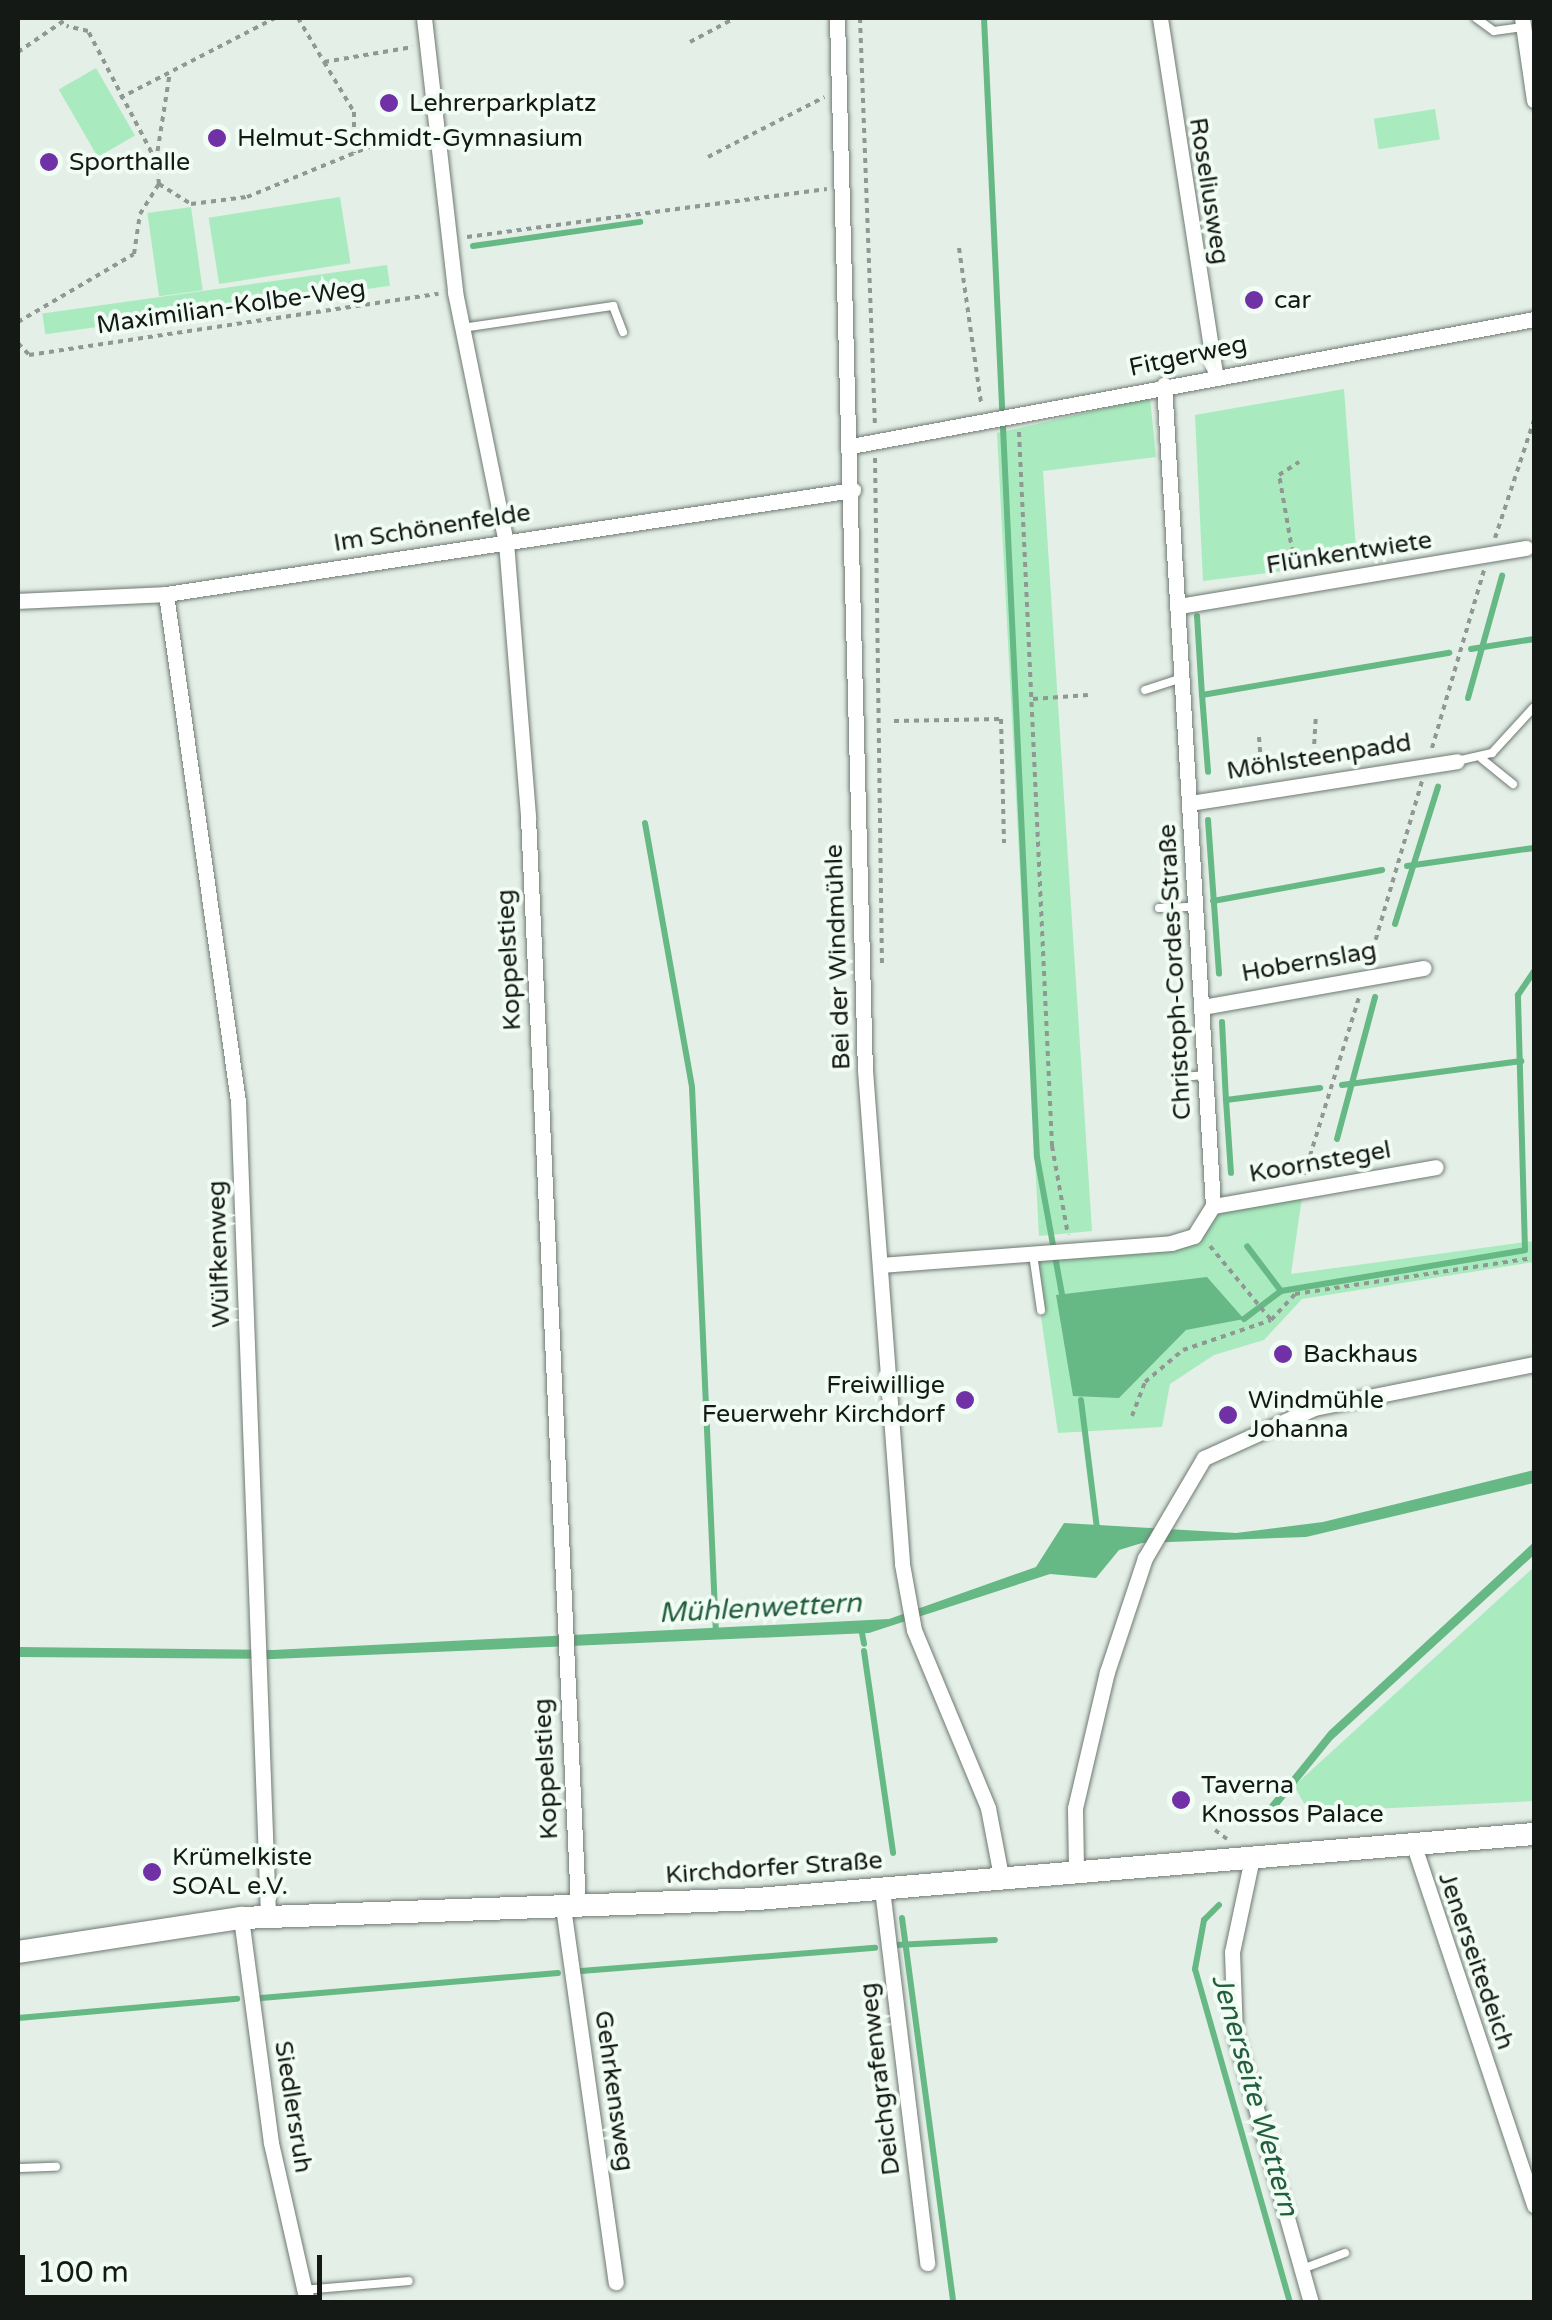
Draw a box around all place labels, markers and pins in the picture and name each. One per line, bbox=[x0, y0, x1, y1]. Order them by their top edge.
place label: Lehrerparkplatz bbox=[409, 88, 596, 118]
marker: Lehrerparkplatz bbox=[378, 92, 400, 114]
place label: Helmut-Schmidt-Gymnasium bbox=[237, 123, 583, 153]
marker: Helmut-Schmidt-Gymnasium bbox=[206, 127, 228, 149]
place label: Sporthalle bbox=[69, 147, 190, 177]
marker: Sporthalle bbox=[38, 151, 60, 173]
place label: car bbox=[1274, 285, 1311, 315]
marker: car bbox=[1243, 289, 1265, 311]
place label: Backhaus bbox=[1303, 1339, 1418, 1369]
marker: Backhaus bbox=[1272, 1343, 1294, 1365]
place label: Freiwillige Feuerwehr Kirchdorf bbox=[702, 1371, 945, 1430]
place label: Windmühle Johanna bbox=[1248, 1386, 1384, 1445]
marker: Freiwillige Feuerwehr Kirchdorf bbox=[954, 1389, 976, 1411]
marker: Windmühle Johanna bbox=[1217, 1404, 1239, 1426]
place label: Taverna Knossos Palace bbox=[1201, 1771, 1384, 1830]
marker: Taverna Knossos Palace bbox=[1170, 1789, 1192, 1811]
place label: Krümelkiste SOAL e.V. bbox=[172, 1843, 312, 1902]
marker: Krümelkiste SOAL e.V. bbox=[141, 1861, 163, 1883]

